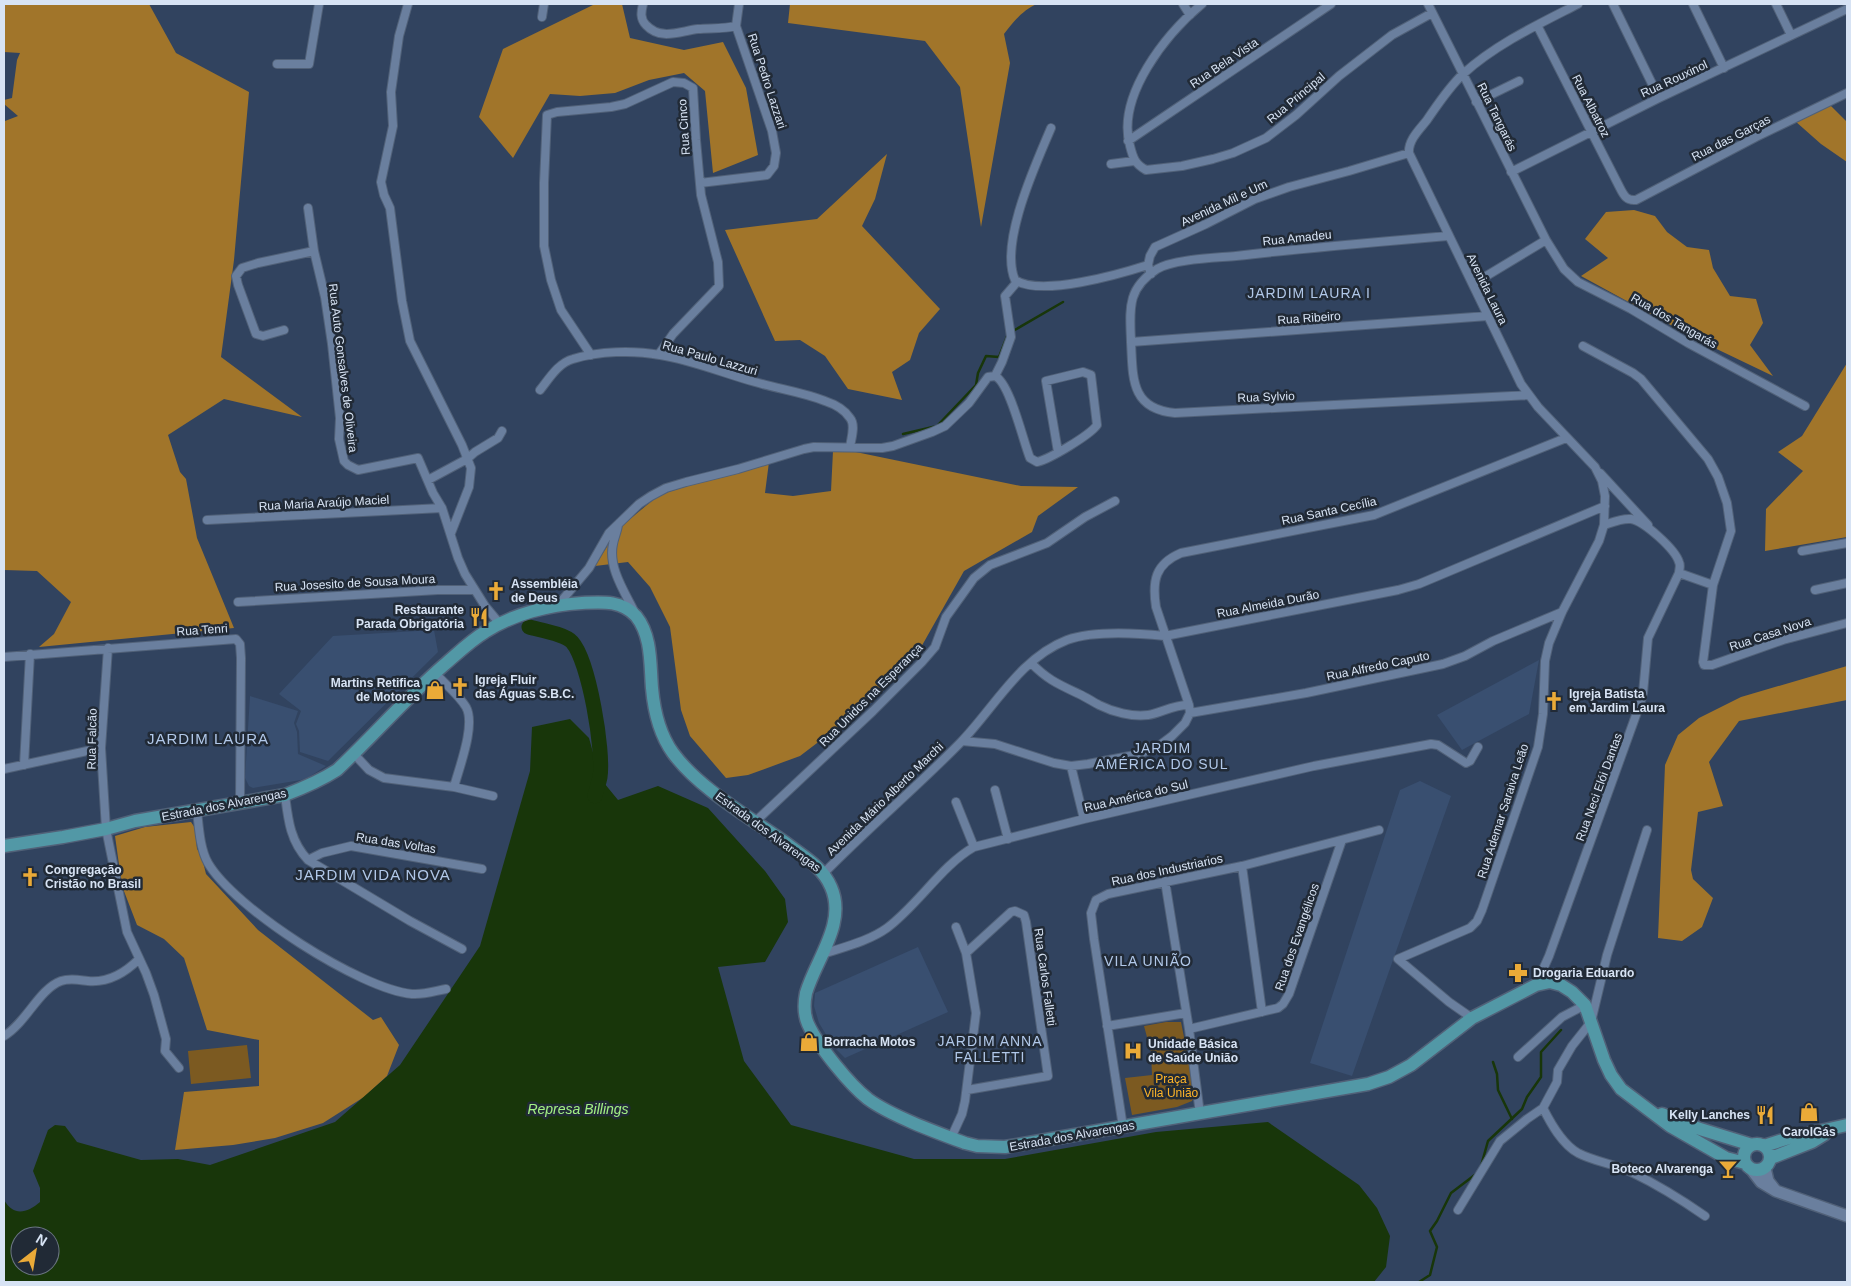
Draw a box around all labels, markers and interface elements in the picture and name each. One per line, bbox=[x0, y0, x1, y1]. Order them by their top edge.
street label: Rua Pedro Lazzari bbox=[745, 32, 789, 130]
street label: Rua Bela Vista bbox=[1187, 35, 1261, 91]
street label: Rua Rouxinol bbox=[1638, 57, 1710, 101]
street label: Rua Principal bbox=[1264, 70, 1328, 126]
street label: Rua Albatroz bbox=[1569, 72, 1613, 140]
street label: Rua Tangarás bbox=[1474, 80, 1520, 154]
street label: Rua Cinco bbox=[675, 98, 693, 155]
street label: Rua das Garças bbox=[1689, 112, 1773, 164]
street label: Avenida Mil e Um bbox=[1179, 177, 1269, 229]
street label: Rua Amadeu bbox=[1262, 227, 1332, 249]
street label: Avenida Laura bbox=[1464, 251, 1510, 327]
street label: Rua Auto Gonsalves de Oliveira bbox=[326, 283, 360, 454]
district label: JARDIM LAURA I bbox=[1247, 285, 1371, 301]
street label: Rua dos Tangarás bbox=[1628, 291, 1720, 351]
street label: Rua Ribeiro bbox=[1277, 309, 1341, 327]
street label: Rua Paulo Lazzuri bbox=[661, 338, 759, 378]
street label: Rua Sylvio bbox=[1237, 389, 1295, 405]
street label: Rua Maria Araújo Maciel bbox=[258, 493, 390, 513]
street label: Rua Santa Cecília bbox=[1280, 494, 1378, 528]
street label: Rua Josesito de Sousa Moura bbox=[274, 572, 436, 594]
place label: Assembléia de Deus bbox=[511, 577, 578, 605]
church icon: Assembléia de Deus bbox=[485, 580, 507, 602]
street label: Rua Almeida Durão bbox=[1216, 587, 1321, 621]
place label: Restaurante Parada Obrigatória bbox=[356, 603, 464, 631]
restaurant icon: Restaurante Parada Obrigatória bbox=[468, 606, 490, 628]
street label: Rua Casa Nova bbox=[1728, 614, 1813, 654]
street label: Rua Tenri bbox=[176, 621, 228, 639]
street label: Rua Unidos na Esperança bbox=[817, 640, 926, 749]
street label: Rua Alfredo Caputo bbox=[1325, 648, 1431, 684]
place label: Igreja Fluir das Águas S.B.C. bbox=[475, 673, 574, 701]
place label: Martins Retifica de Motores bbox=[331, 676, 420, 704]
church icon: Igreja Fluir das Águas S.B.C. bbox=[449, 676, 471, 698]
shop icon: Martins Retifica de Motores bbox=[424, 679, 446, 701]
place label: Igreja Batista em Jardim Laura bbox=[1569, 687, 1665, 715]
church icon: Igreja Batista em Jardim Laura bbox=[1543, 690, 1565, 712]
street label: Rua Falcão bbox=[84, 708, 100, 770]
district label: JARDIM LAURA bbox=[147, 730, 269, 747]
street label: Rua Neci Elói Dantas bbox=[1573, 731, 1625, 843]
street label: Avenida Mário Alberto Marchi bbox=[824, 740, 946, 858]
district label: JARDIM AMÉRICA DO SUL bbox=[1095, 740, 1229, 772]
street label: Rua Ademar Saraiva Leão bbox=[1475, 742, 1532, 880]
street label: Rua América do Sul bbox=[1083, 777, 1189, 815]
street label: Estrada dos Alvarengas bbox=[160, 786, 288, 824]
street label: Estrada dos Alvarengas bbox=[713, 789, 823, 875]
street label: Rua das Voltas bbox=[355, 830, 437, 856]
street label: Rua dos Industriarios bbox=[1110, 851, 1224, 889]
place label: Congregação Cristão no Brasil bbox=[45, 863, 141, 891]
church icon: Congregação Cristão no Brasil bbox=[19, 866, 41, 888]
district label: JARDIM VIDA NOVA bbox=[295, 866, 451, 883]
street label: Rua dos Evangélicos bbox=[1272, 881, 1322, 993]
street label: Rua Carlos Falletti bbox=[1031, 927, 1059, 1027]
district label: VILA UNIÃO bbox=[1104, 953, 1192, 969]
pharmacy icon: Drogaria Eduardo bbox=[1507, 962, 1529, 984]
place label: Drogaria Eduardo bbox=[1533, 966, 1634, 980]
shop icon: Borracha Motos bbox=[798, 1031, 820, 1053]
district label: JARDIM ANNA FALLETTI bbox=[937, 1033, 1043, 1065]
place label: Borracha Motos bbox=[824, 1035, 916, 1049]
place label: Unidade Básica de Saúde União bbox=[1148, 1037, 1238, 1065]
hospital icon: Unidade Básica de Saúde União bbox=[1122, 1040, 1144, 1062]
park label: Praça Vila União bbox=[1144, 1072, 1199, 1100]
water label: Represa Billings bbox=[527, 1101, 629, 1117]
shop icon: CarolGás bbox=[1798, 1101, 1820, 1123]
restaurant icon: Kelly Lanches bbox=[1754, 1104, 1776, 1126]
place label: Kelly Lanches bbox=[1669, 1108, 1750, 1122]
street label: Estrada dos Alvarengas bbox=[1008, 1118, 1136, 1154]
place label: CarolGás bbox=[1782, 1125, 1836, 1139]
bar icon: Boteco Alvarenga bbox=[1717, 1158, 1739, 1180]
place label: Boteco Alvarenga bbox=[1611, 1162, 1713, 1176]
north arrow bbox=[10, 1226, 60, 1276]
text: N bbox=[33, 1230, 50, 1249]

